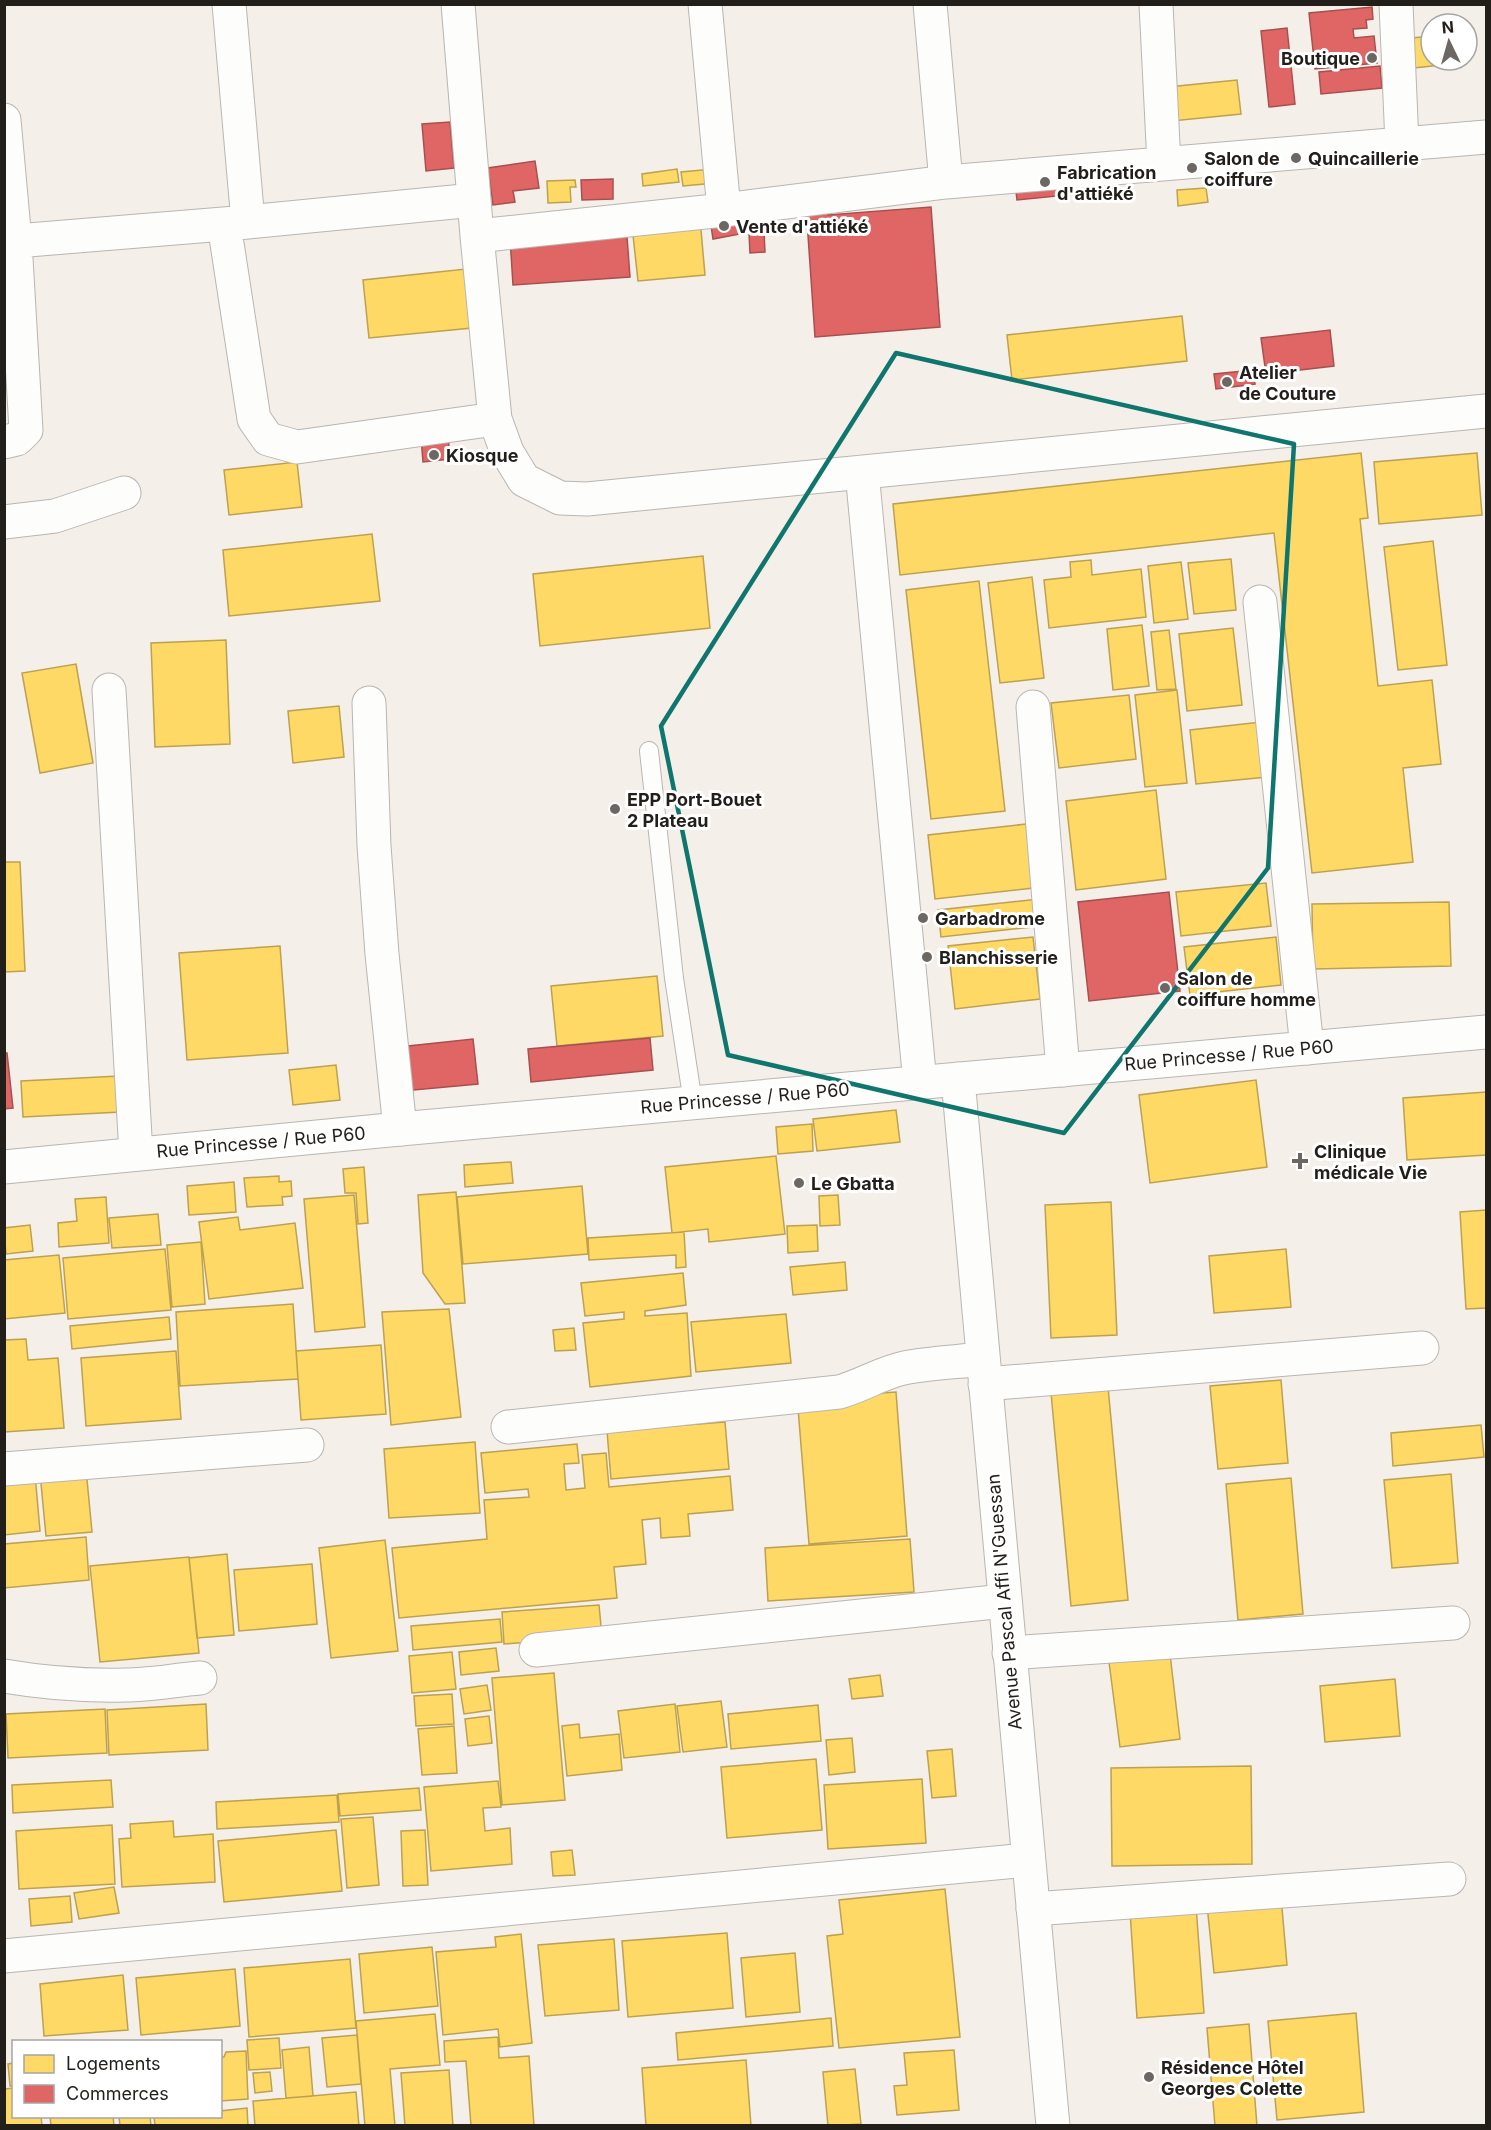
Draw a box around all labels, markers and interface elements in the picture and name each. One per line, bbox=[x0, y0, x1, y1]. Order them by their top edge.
north arrow bbox=[1419, 12, 1479, 72]
text: N bbox=[1441, 17, 1455, 38]
place label: Boutique bbox=[1281, 48, 1360, 69]
marker: Boutique bbox=[1365, 51, 1379, 65]
place label: Salon de coiffure bbox=[1204, 148, 1280, 190]
place label: Quincaillerie bbox=[1308, 148, 1419, 169]
marker: Quincaillerie bbox=[1289, 151, 1303, 165]
marker: Salon de coiffure bbox=[1185, 161, 1199, 175]
place label: Fabrication d'attiéké bbox=[1057, 162, 1156, 204]
marker: Fabrication d'attiéké bbox=[1038, 175, 1052, 189]
place label: Vente d'attiéké bbox=[736, 216, 869, 237]
marker: Vente d'attiéké bbox=[717, 219, 731, 233]
place label: Atelier de Couture bbox=[1239, 362, 1337, 404]
marker: Atelier de Couture bbox=[1220, 375, 1234, 389]
place label: Kiosque bbox=[446, 445, 519, 466]
marker: Kiosque bbox=[427, 448, 441, 462]
place label: EPP Port-Bouet 2 Plateau bbox=[627, 789, 762, 831]
marker: EPP Port-Bouet 2 Plateau bbox=[608, 802, 622, 816]
place label: Garbadrome bbox=[935, 908, 1045, 929]
marker: Garbadrome bbox=[916, 911, 930, 925]
place label: Blanchisserie bbox=[939, 947, 1058, 968]
marker: Blanchisserie bbox=[920, 950, 934, 964]
place label: Salon de coiffure homme bbox=[1177, 968, 1316, 1010]
marker: Salon de coiffure homme bbox=[1158, 981, 1172, 995]
street label: Rue Princesse / Rue P60 bbox=[1123, 1035, 1335, 1075]
street label: Rue Princesse / Rue P60 bbox=[639, 1078, 851, 1118]
street label: Rue Princesse / Rue P60 bbox=[155, 1122, 367, 1162]
place label: Clinique médicale Vie bbox=[1314, 1141, 1428, 1183]
marker: Clinique médicale Vie bbox=[1291, 1152, 1309, 1170]
place label: Le Gbatta bbox=[811, 1173, 895, 1194]
marker: Le Gbatta bbox=[792, 1176, 806, 1190]
street label: Avenue Pascal Affi N'Guessan bbox=[982, 1473, 1026, 1731]
legend bbox=[12, 2040, 222, 2118]
text: Logements bbox=[66, 2053, 161, 2074]
place label: Résidence Hôtel Georges Colette bbox=[1161, 2057, 1304, 2099]
marker: Résidence Hôtel Georges Colette bbox=[1142, 2070, 1156, 2084]
text: Commerces bbox=[66, 2083, 169, 2104]

